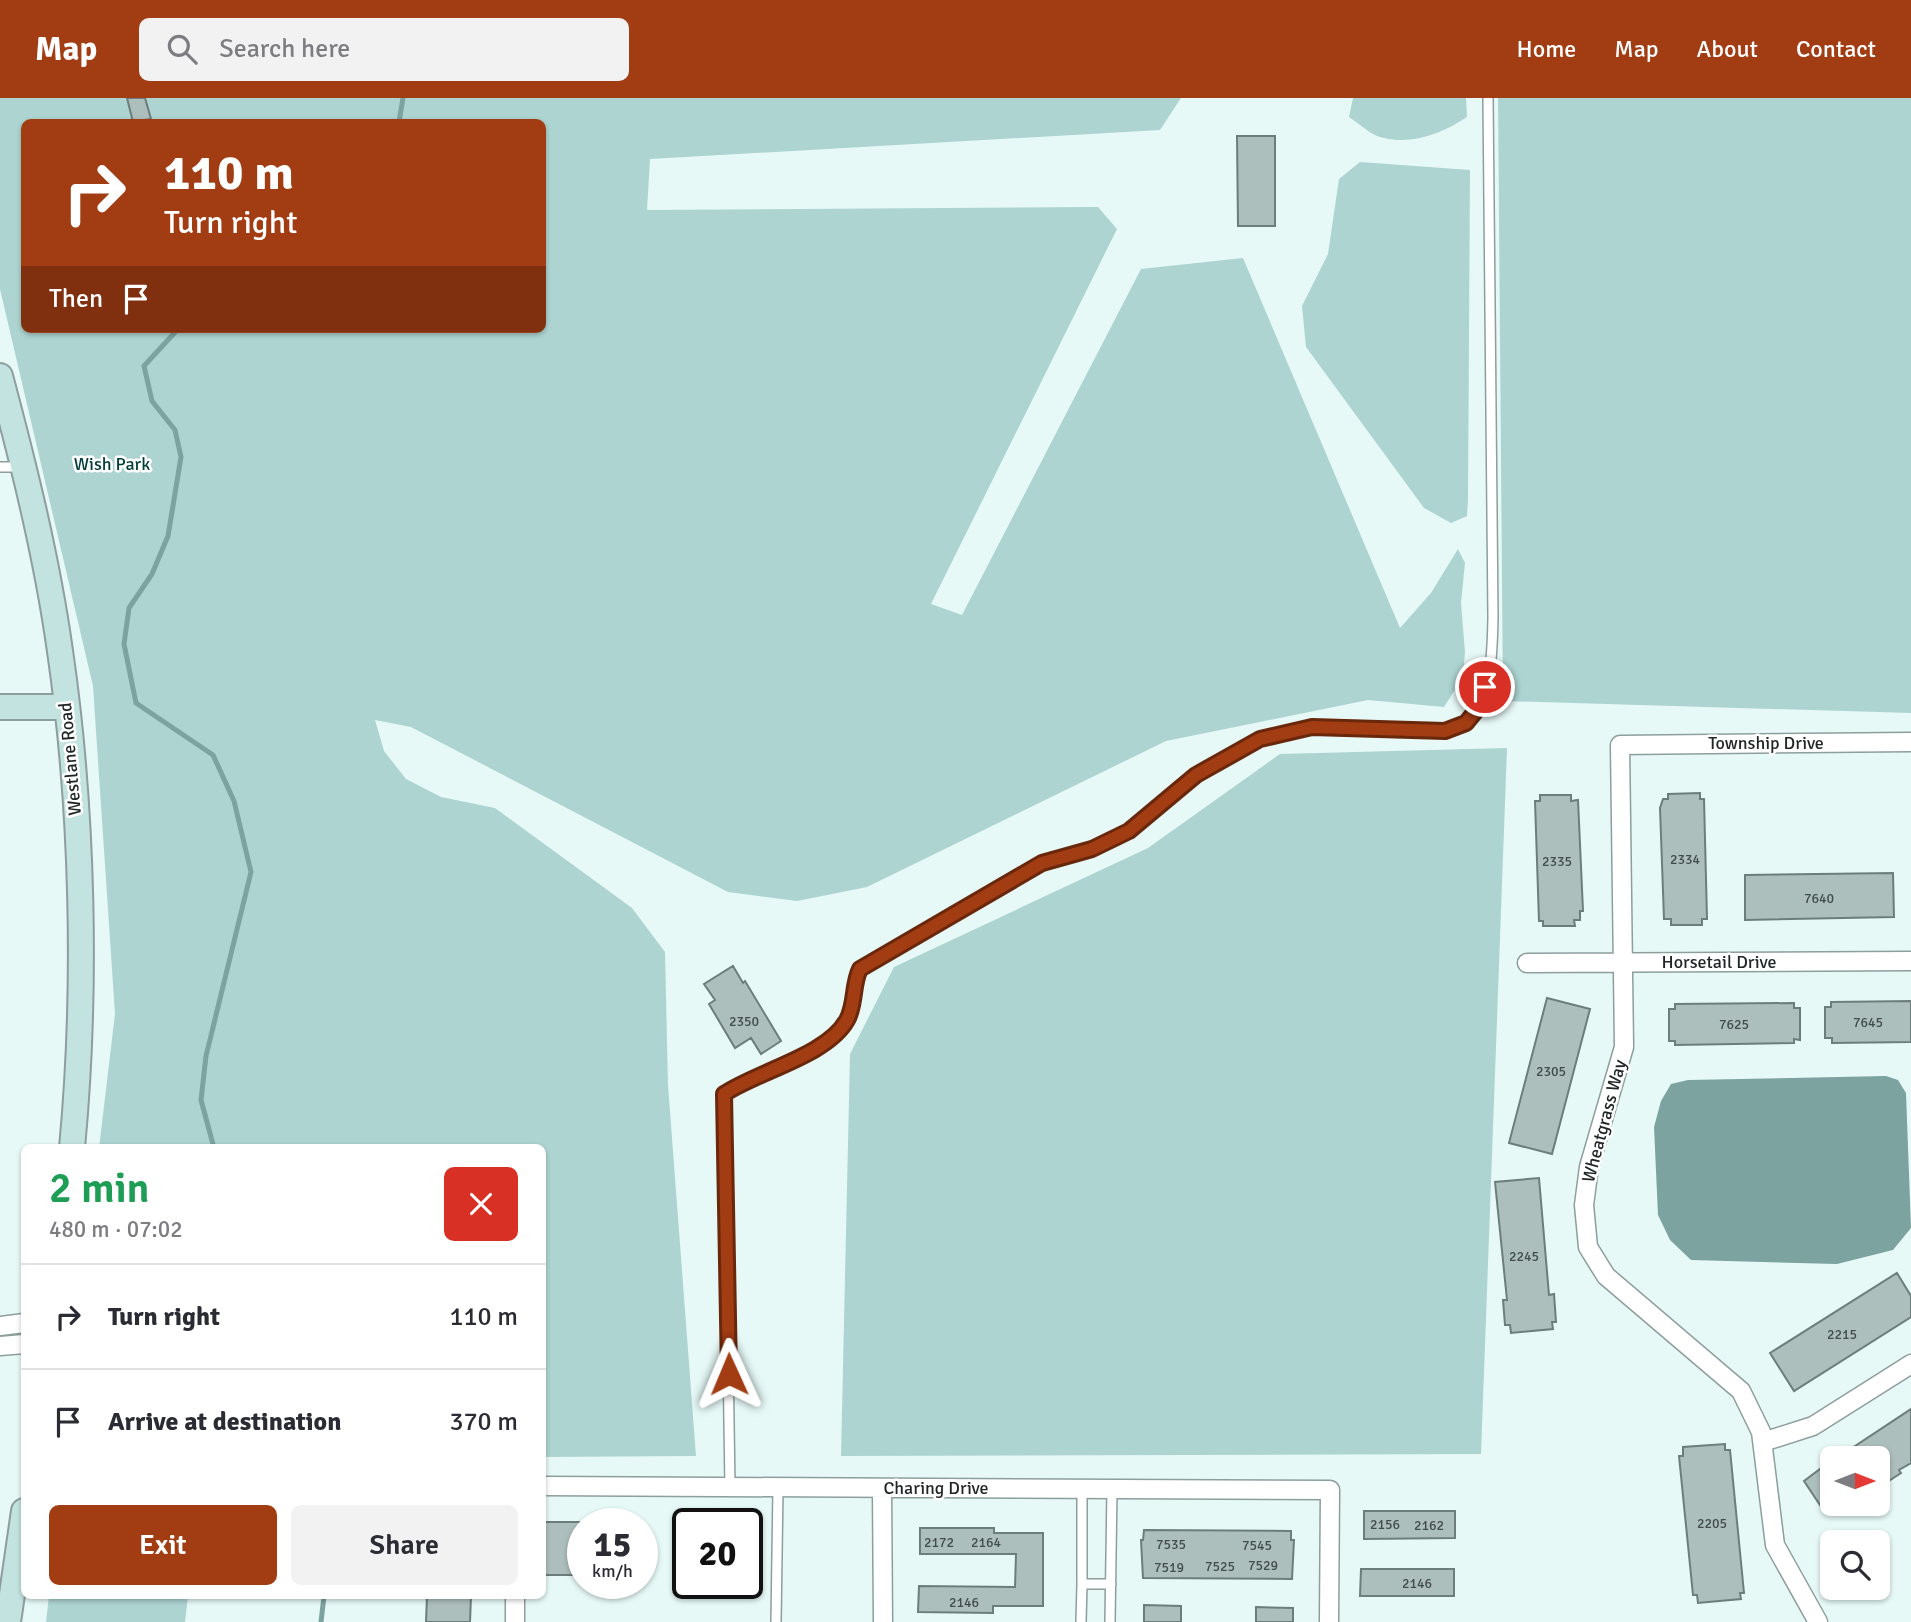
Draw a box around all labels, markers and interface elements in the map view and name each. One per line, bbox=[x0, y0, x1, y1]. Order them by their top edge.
search box bbox=[139, 18, 629, 81]
text: Map bbox=[35, 29, 97, 70]
icon: search bbox=[163, 30, 201, 68]
text: Search here bbox=[219, 33, 350, 65]
text: Home bbox=[1516, 34, 1576, 64]
text: Map bbox=[1614, 34, 1659, 64]
text: About bbox=[1697, 34, 1758, 64]
text: Contact bbox=[1796, 34, 1876, 64]
text: 110 m bbox=[164, 143, 294, 203]
icon: right bbox=[49, 147, 140, 238]
text: Turn right bbox=[164, 203, 297, 242]
icon: arrive bbox=[117, 280, 155, 318]
text: Then bbox=[49, 283, 103, 315]
park label: Wish Park bbox=[74, 453, 150, 475]
pin bbox=[1455, 657, 1515, 717]
icon: arrive bbox=[1466, 668, 1504, 706]
street label: Westlane Road bbox=[54, 701, 86, 817]
street label: Township Drive bbox=[1708, 732, 1824, 754]
house number: 2334 bbox=[1670, 851, 1701, 868]
house number: 2335 bbox=[1542, 853, 1572, 870]
house number: 7640 bbox=[1804, 890, 1834, 907]
street label: Horsetail Drive bbox=[1662, 951, 1776, 973]
house number: 2350 bbox=[729, 1013, 759, 1030]
house number: 7645 bbox=[1853, 1014, 1883, 1031]
house number: 7625 bbox=[1719, 1016, 1749, 1033]
street label: Wheatgrass Way bbox=[1577, 1057, 1631, 1185]
house number: 2305 bbox=[1536, 1063, 1566, 1080]
text: 2 min bbox=[49, 1163, 150, 1214]
button: close bbox=[444, 1167, 518, 1241]
text: 480 m · 07:02 bbox=[49, 1215, 183, 1244]
house number: 2245 bbox=[1509, 1248, 1539, 1265]
icon: right bbox=[49, 1298, 87, 1336]
text: Turn right bbox=[108, 1301, 220, 1333]
text: 110 m bbox=[449, 1301, 518, 1333]
house number: 2215 bbox=[1827, 1326, 1857, 1343]
position arrow bbox=[692, 1337, 766, 1411]
icon: arrive bbox=[49, 1403, 87, 1441]
text: Arrive at destination bbox=[108, 1406, 341, 1438]
text: 370 m bbox=[449, 1406, 518, 1438]
north arrow bbox=[1820, 1446, 1890, 1516]
map controls bbox=[1820, 1446, 1890, 1600]
street label: Charing Drive bbox=[883, 1477, 989, 1499]
button: Exit bbox=[49, 1505, 277, 1585]
button: Share bbox=[291, 1505, 518, 1585]
speed limit sign: 20 bbox=[672, 1508, 763, 1599]
house number: 2205 bbox=[1697, 1515, 1727, 1532]
house number: 2156 bbox=[1370, 1516, 1400, 1533]
house number: 2162 bbox=[1414, 1517, 1444, 1534]
text: 15 bbox=[594, 1523, 631, 1566]
button: search bbox=[1820, 1530, 1890, 1600]
house number: 2172 bbox=[924, 1534, 954, 1551]
house number: 2164 bbox=[971, 1534, 1002, 1551]
house number: 7535 bbox=[1156, 1536, 1186, 1553]
house number: 7545 bbox=[1242, 1537, 1272, 1554]
house number: 7529 bbox=[1248, 1557, 1278, 1574]
house number: 7525 bbox=[1205, 1558, 1235, 1575]
house number: 7519 bbox=[1154, 1559, 1184, 1576]
text: km/h bbox=[592, 1560, 633, 1582]
house number: 2146 bbox=[1402, 1575, 1432, 1592]
house number: 2146 bbox=[949, 1594, 979, 1611]

